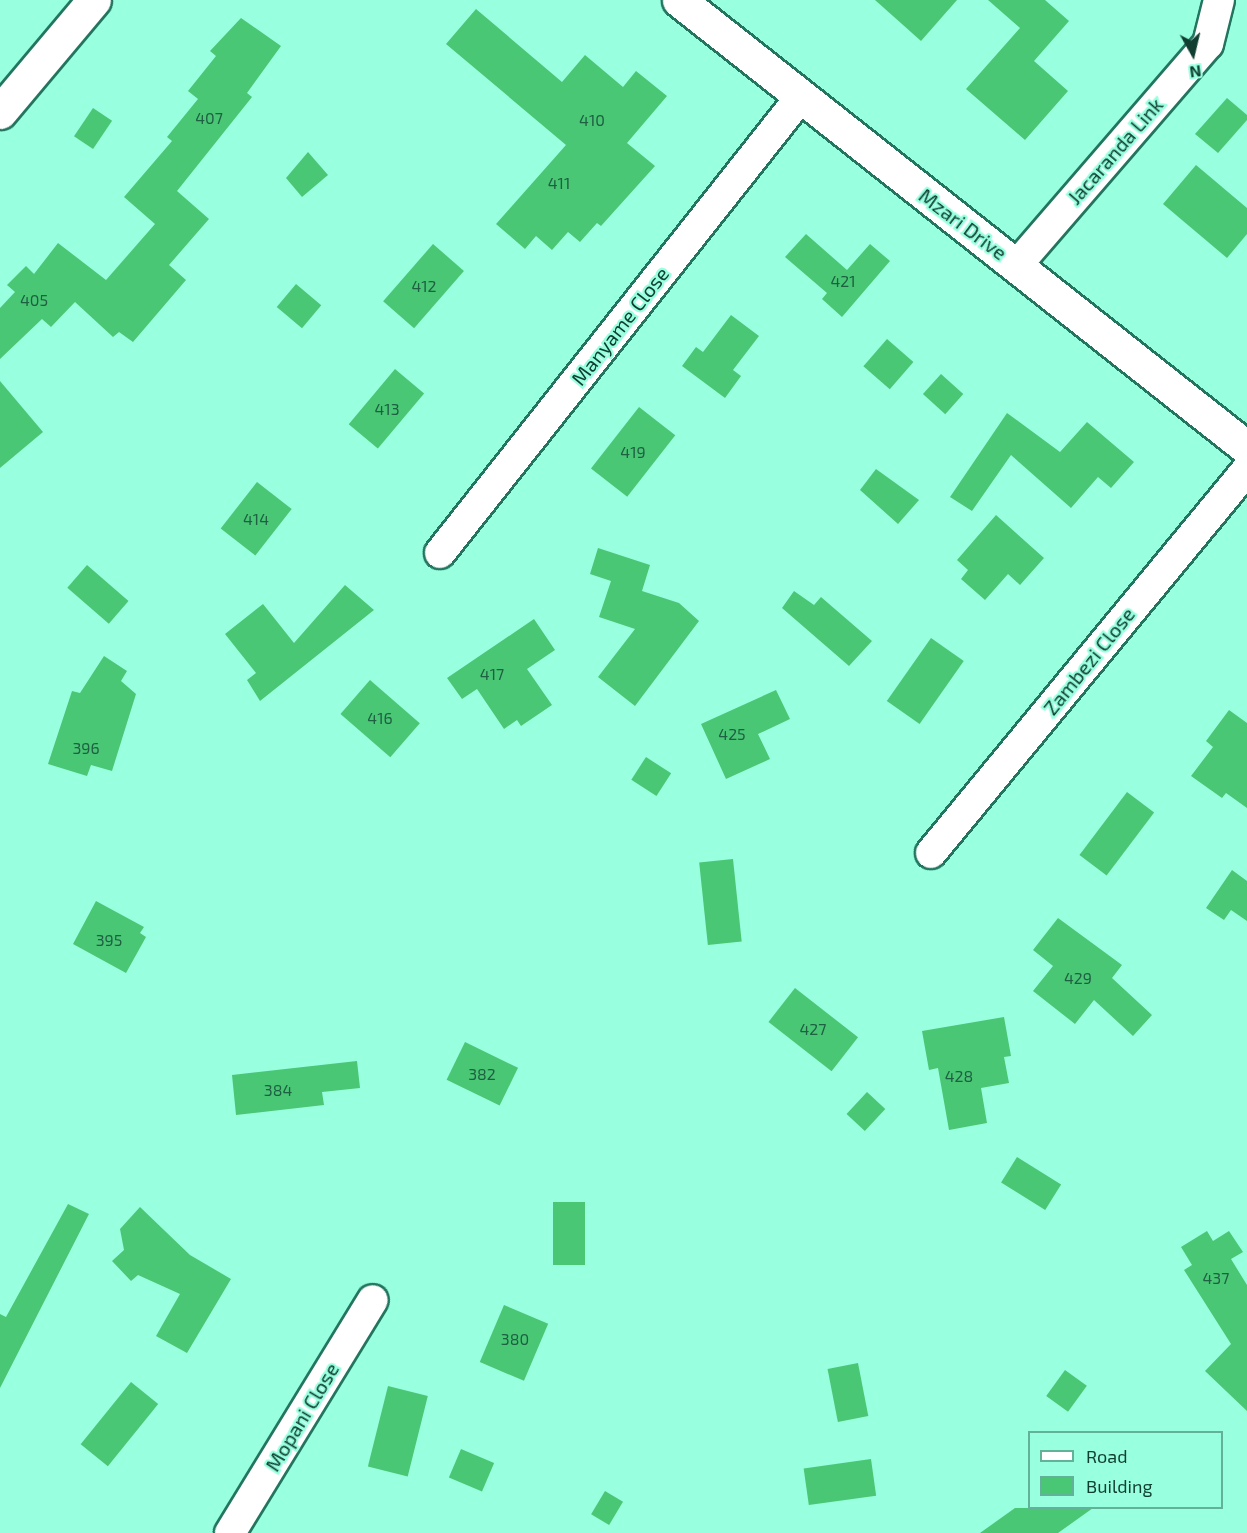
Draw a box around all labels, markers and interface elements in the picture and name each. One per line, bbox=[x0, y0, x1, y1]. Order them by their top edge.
north arrow bbox=[1163, 24, 1223, 84]
text: N bbox=[1189, 62, 1203, 83]
street label: Jacaranda Link bbox=[1062, 93, 1168, 209]
house number: 407 bbox=[195, 108, 223, 128]
house number: 410 bbox=[579, 110, 605, 130]
house number: 411 bbox=[548, 173, 570, 193]
street label: Mzari Drive bbox=[914, 183, 1012, 265]
street label: Manyame Close bbox=[566, 262, 674, 390]
house number: 421 bbox=[830, 271, 856, 291]
house number: 412 bbox=[411, 276, 437, 296]
house number: 405 bbox=[20, 290, 48, 310]
house number: 413 bbox=[374, 399, 400, 419]
house number: 419 bbox=[620, 442, 646, 462]
house number: 414 bbox=[243, 509, 269, 529]
street label: Zambezi Close bbox=[1038, 602, 1140, 720]
house number: 417 bbox=[480, 664, 504, 684]
house number: 416 bbox=[367, 708, 393, 728]
house number: 425 bbox=[718, 724, 746, 744]
house number: 396 bbox=[72, 738, 100, 758]
house number: 395 bbox=[96, 930, 122, 950]
house number: 429 bbox=[1064, 968, 1092, 988]
house number: 427 bbox=[799, 1019, 827, 1039]
house number: 382 bbox=[468, 1064, 496, 1084]
house number: 428 bbox=[945, 1066, 973, 1086]
house number: 384 bbox=[264, 1080, 292, 1100]
house number: 437 bbox=[1203, 1268, 1229, 1288]
house number: 380 bbox=[501, 1329, 529, 1349]
street label: Mopani Close bbox=[260, 1358, 344, 1476]
legend bbox=[1028, 1431, 1223, 1509]
text: Road bbox=[1086, 1445, 1127, 1467]
text: Building bbox=[1086, 1475, 1153, 1497]

